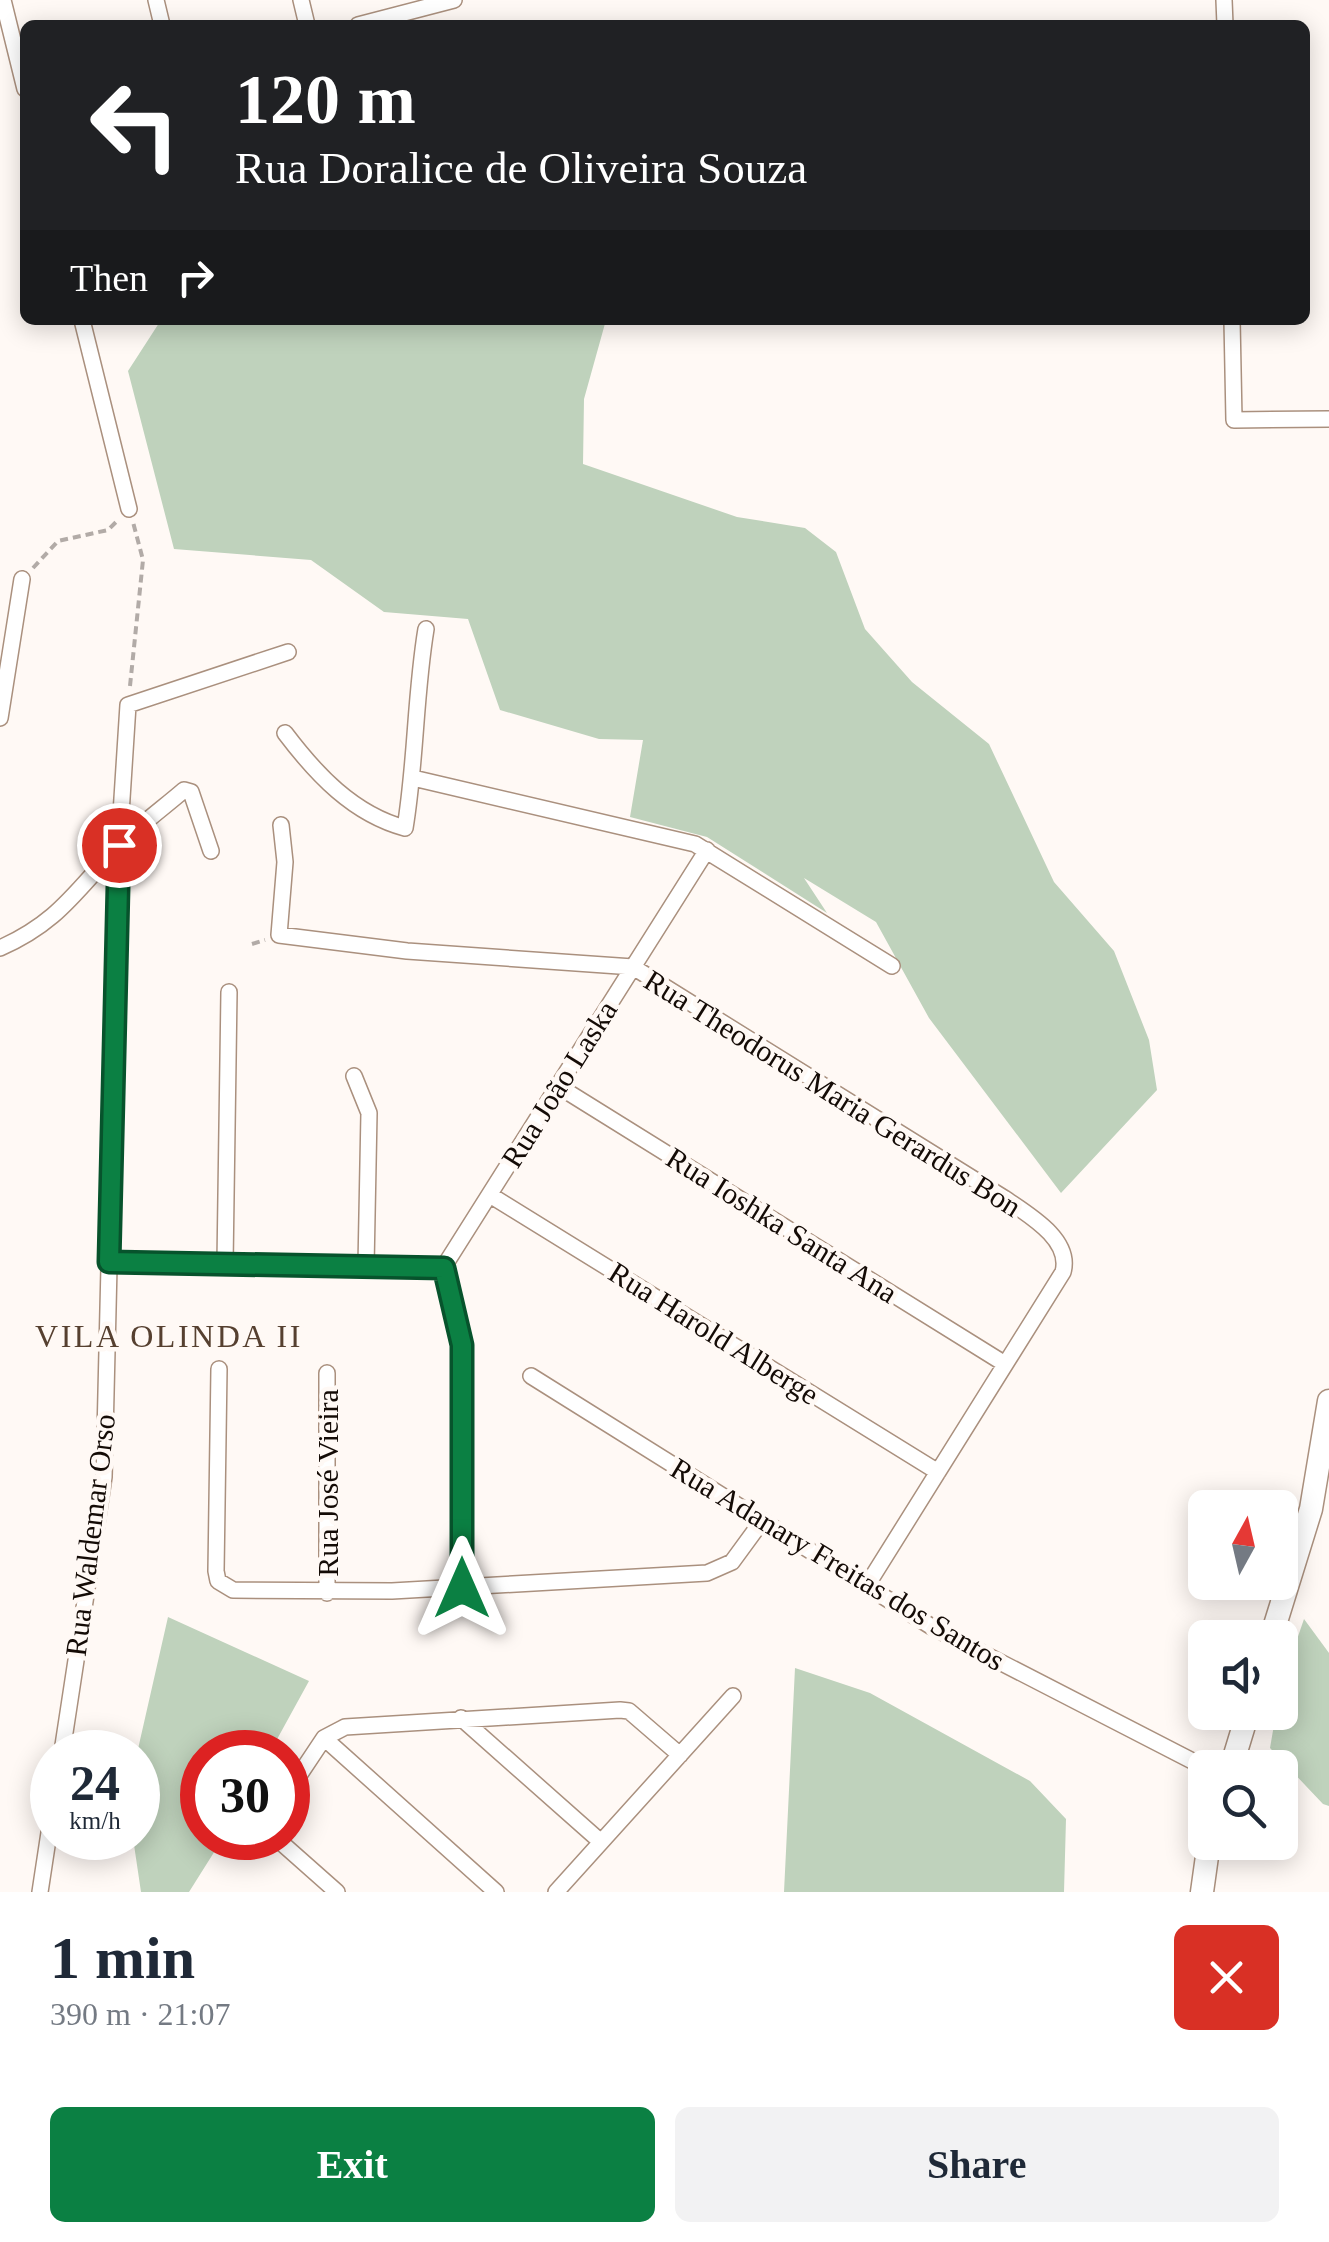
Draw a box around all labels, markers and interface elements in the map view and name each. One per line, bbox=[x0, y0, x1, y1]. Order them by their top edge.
icon: left bbox=[70, 60, 200, 190]
text: 120 m bbox=[235, 61, 416, 138]
text: Rua Doralice de Oliveira Souza bbox=[235, 143, 807, 193]
icon: right bbox=[168, 250, 223, 305]
text: Then bbox=[70, 257, 148, 299]
pin bbox=[77, 803, 162, 888]
icon: arrive bbox=[92, 818, 147, 873]
street label: Rua Theodorus Maria Gerardus Bon bbox=[639, 963, 1027, 1223]
street label: Rua João Laska bbox=[495, 995, 623, 1173]
street label: Rua Ioshka Santa Ana bbox=[661, 1141, 903, 1309]
street label: Rua Harold Alberge bbox=[603, 1255, 825, 1411]
district label: VILA OLINDA II bbox=[35, 1318, 303, 1354]
street label: Rua José Vieira bbox=[311, 1389, 344, 1577]
street label: Rua Waldemar Orso bbox=[59, 1412, 121, 1658]
street label: Rua Adanary Freitas dos Santos bbox=[665, 1451, 1011, 1677]
north arrow bbox=[1188, 1490, 1298, 1600]
map controls bbox=[1188, 1490, 1298, 1860]
position arrow bbox=[410, 1536, 514, 1640]
button: sound bbox=[1188, 1620, 1298, 1730]
speed limit sign: 30 bbox=[180, 1730, 310, 1860]
button: search bbox=[1188, 1750, 1298, 1860]
text: 24 bbox=[70, 1755, 120, 1811]
text: km/h bbox=[69, 1807, 121, 1834]
text: 1 min bbox=[50, 1925, 195, 1991]
button: close bbox=[1174, 1925, 1279, 2030]
text: 390 m · 21:07 bbox=[50, 1996, 230, 2032]
button: Exit bbox=[50, 2107, 655, 2222]
button: Share bbox=[675, 2107, 1279, 2222]

